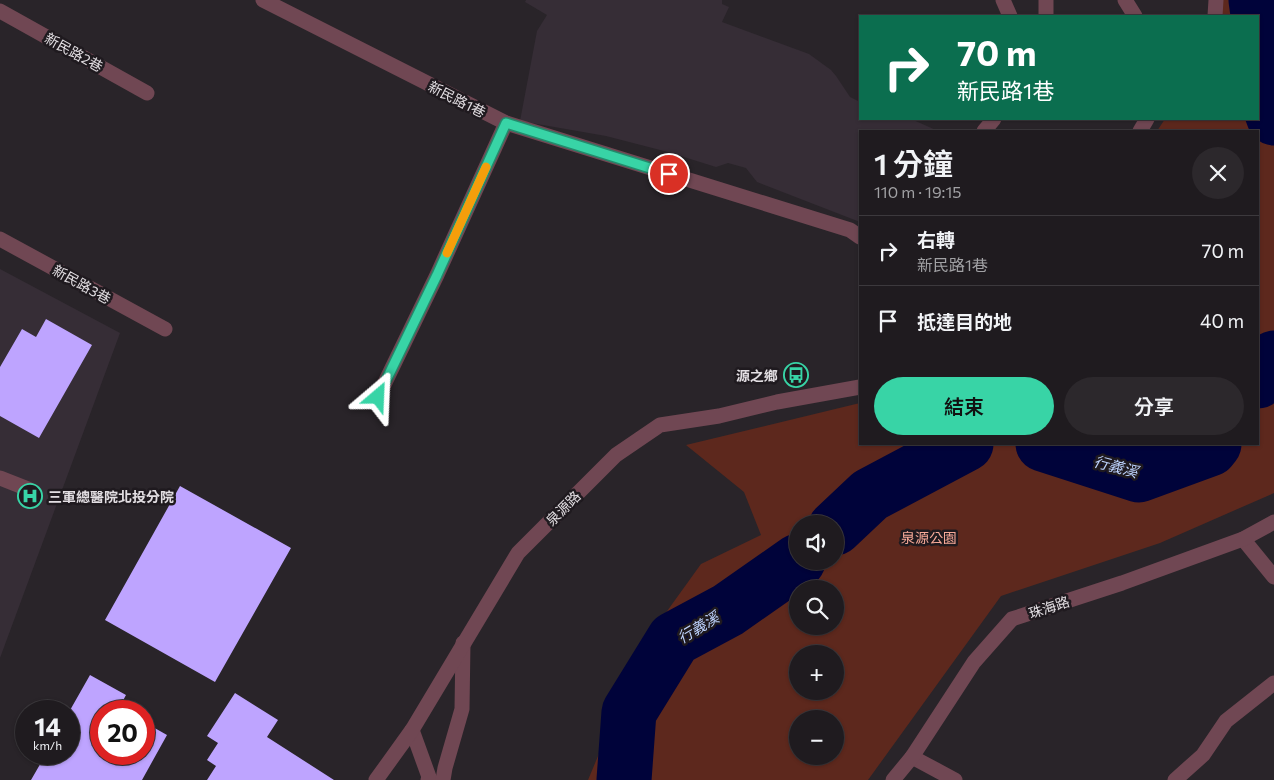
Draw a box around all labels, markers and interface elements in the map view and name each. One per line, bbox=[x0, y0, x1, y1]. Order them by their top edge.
street label: 新民路2巷 bbox=[42, 29, 106, 75]
text: 70 m bbox=[957, 30, 1037, 73]
icon: right bbox=[874, 35, 939, 100]
street label: 新民路1巷 bbox=[426, 77, 488, 121]
text: 新民路1巷 bbox=[957, 77, 1054, 104]
text: 1 分鐘 bbox=[874, 144, 953, 181]
button: close bbox=[1192, 147, 1244, 199]
pin bbox=[648, 153, 690, 195]
icon: arrive bbox=[655, 160, 683, 188]
text: 110 m · 19:15 bbox=[874, 182, 961, 201]
text: 右轉 bbox=[917, 228, 955, 251]
icon: right bbox=[874, 237, 902, 265]
text: 70 m bbox=[1201, 239, 1244, 262]
text: 新民路1巷 bbox=[917, 255, 988, 274]
street label: 新民路3巷 bbox=[50, 261, 114, 307]
icon: arrive bbox=[874, 307, 902, 335]
text: 40 m bbox=[1200, 309, 1244, 332]
text: 抵達目的地 bbox=[917, 310, 1012, 333]
bus stop icon: 源之鄉 bbox=[783, 362, 809, 388]
place label: 源之鄉 bbox=[736, 367, 778, 384]
position arrow bbox=[351, 370, 403, 422]
button: 結束 bbox=[874, 377, 1054, 435]
button: 分享 bbox=[1064, 377, 1244, 435]
water label: 行義溪 bbox=[1092, 451, 1142, 481]
hospital icon: 三軍總醫院北投分院 bbox=[17, 483, 43, 509]
street label: 泉源路 bbox=[542, 487, 584, 529]
place label: 三軍總醫院北投分院 bbox=[48, 488, 174, 505]
map controls bbox=[789, 515, 844, 765]
button: sound bbox=[789, 515, 844, 570]
park label: 泉源公園 bbox=[901, 529, 957, 546]
button: search bbox=[789, 580, 844, 635]
street label: 珠海路 bbox=[1026, 592, 1072, 622]
water label: 行義溪 bbox=[674, 607, 724, 646]
button: + bbox=[789, 645, 844, 700]
speed limit sign: 20 bbox=[90, 700, 155, 765]
button: − bbox=[789, 710, 844, 765]
text: 14 bbox=[34, 711, 61, 741]
text: km/h bbox=[33, 738, 62, 752]

